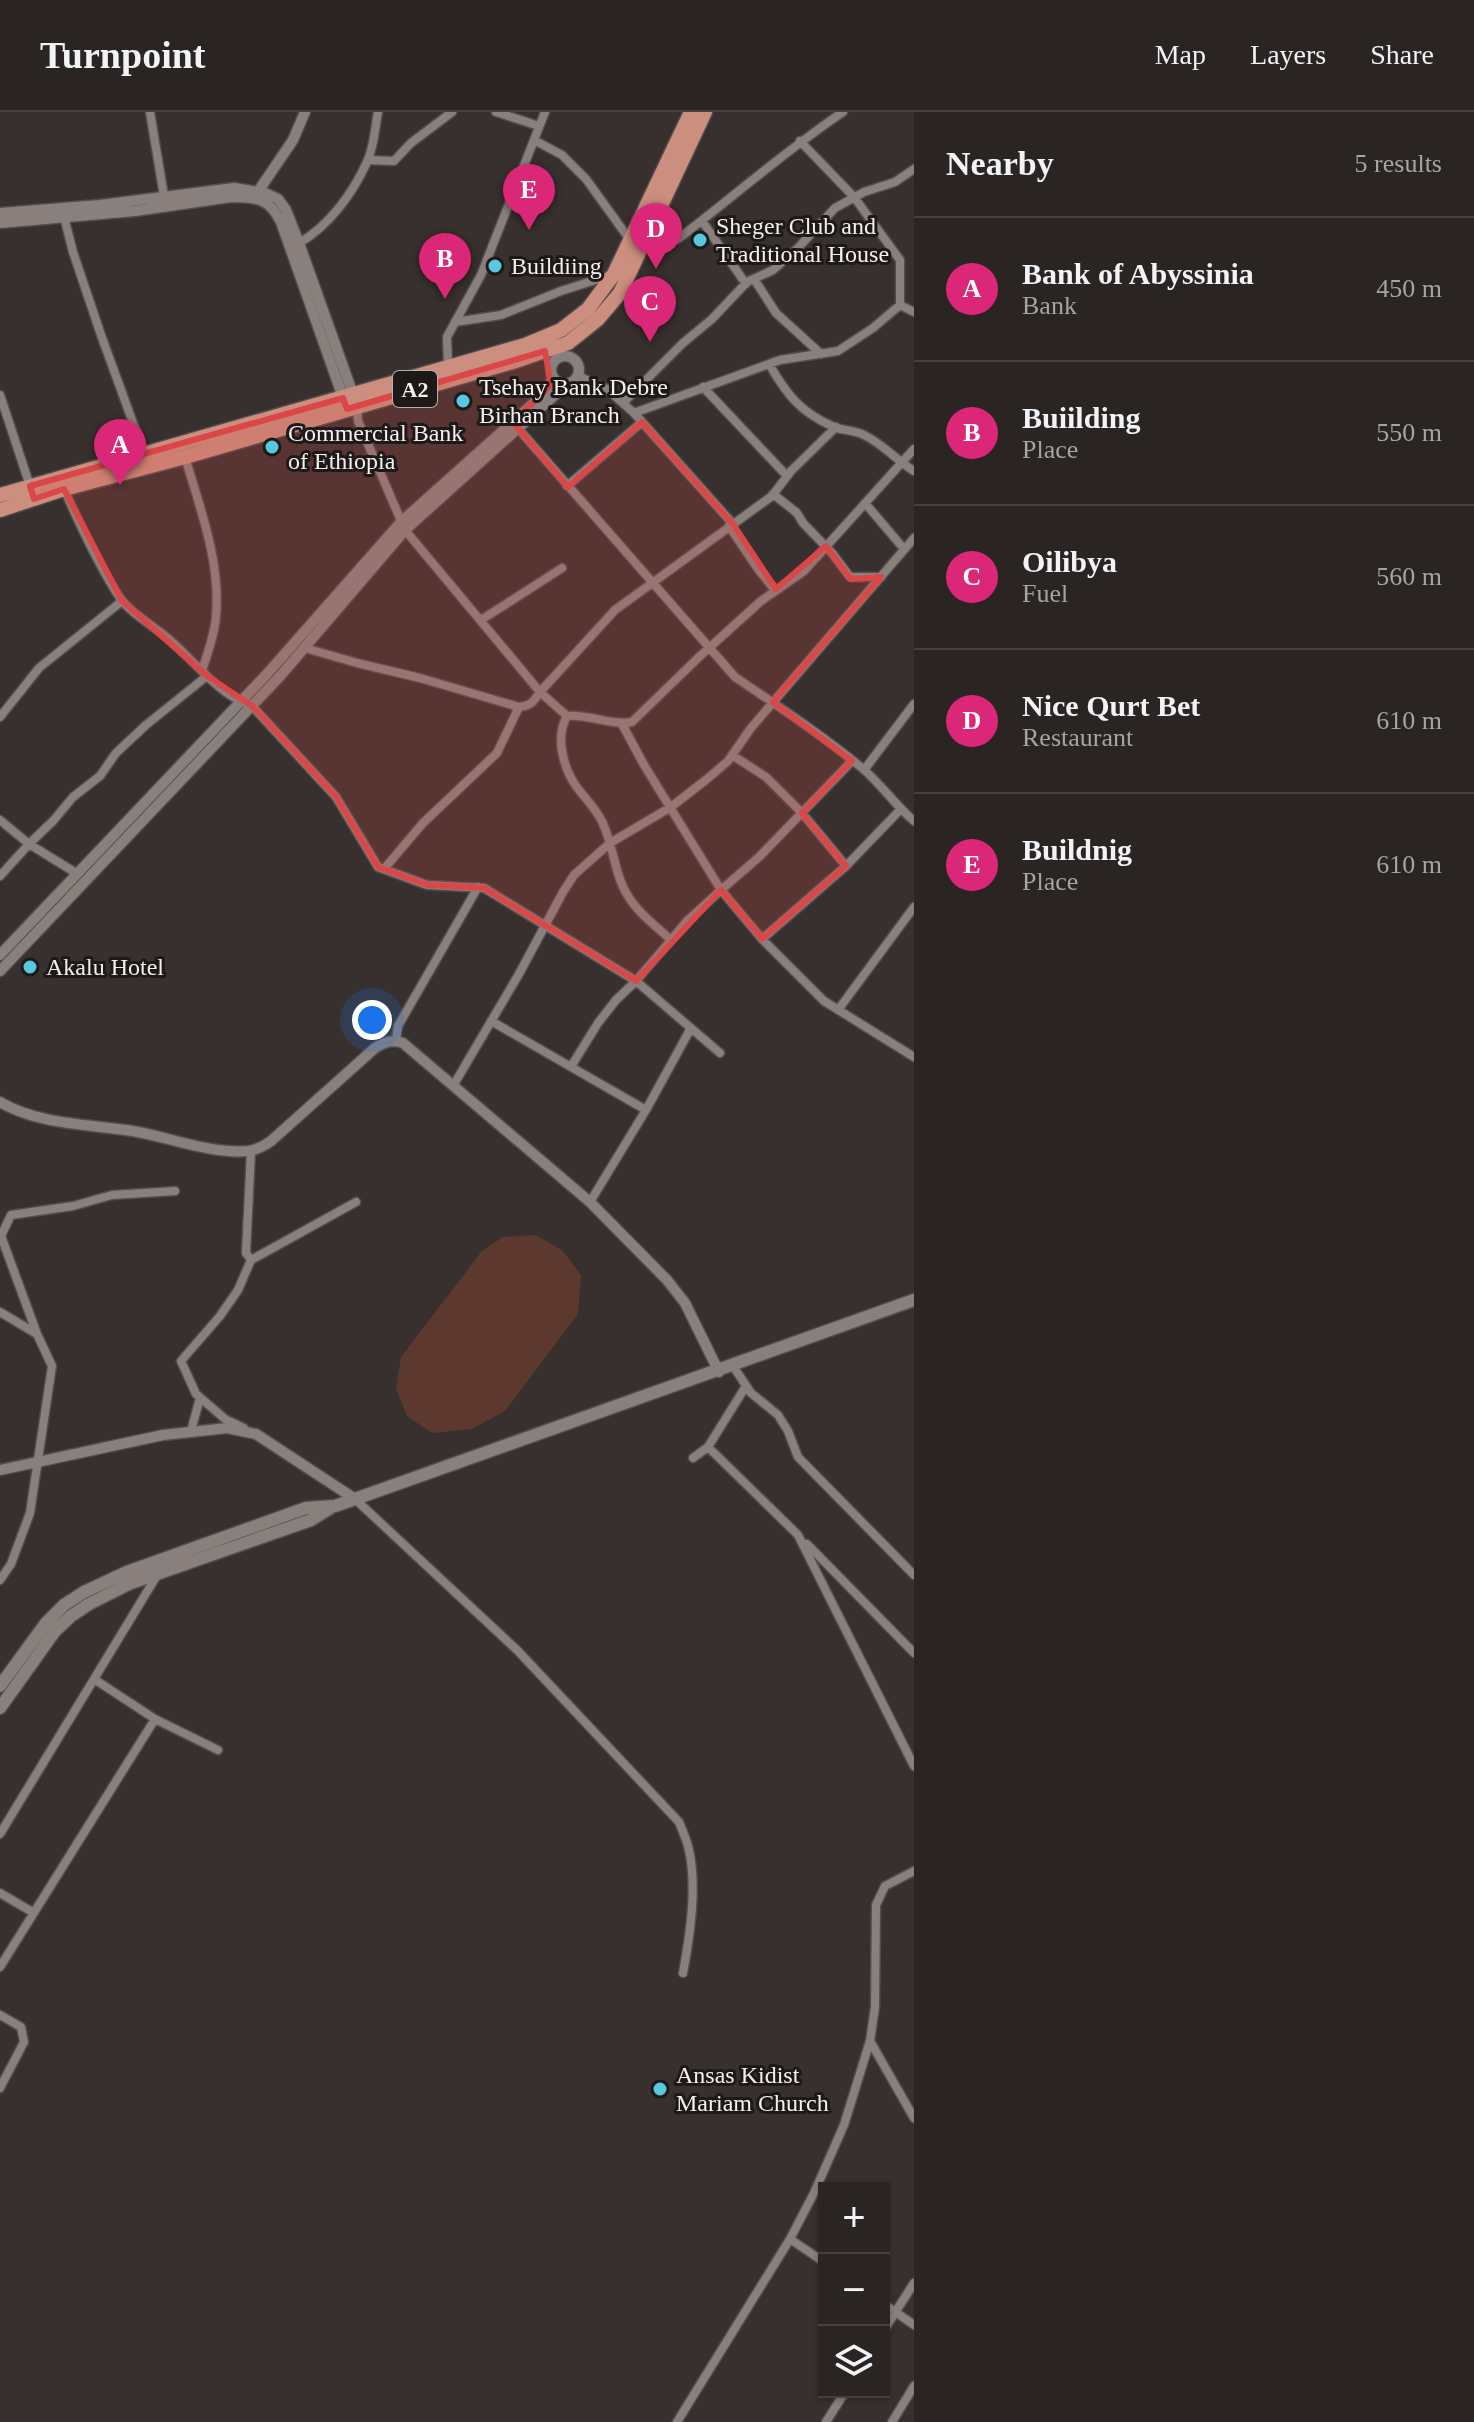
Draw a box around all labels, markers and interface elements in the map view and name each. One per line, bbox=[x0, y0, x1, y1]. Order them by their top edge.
text: Turnpoint bbox=[40, 34, 205, 76]
text: Map bbox=[1155, 39, 1206, 70]
text: Layers bbox=[1250, 39, 1326, 70]
text: Share bbox=[1370, 39, 1434, 70]
text: Nearby bbox=[946, 145, 1054, 182]
text: 5 results bbox=[1355, 149, 1442, 178]
pin: E bbox=[503, 164, 555, 230]
pin: D bbox=[630, 203, 682, 269]
place label: Sheger Club and Traditional House bbox=[716, 213, 889, 267]
marker: Sheger Club and Traditional House bbox=[691, 231, 709, 249]
pin: B bbox=[419, 233, 471, 299]
place label: Buildiing bbox=[511, 253, 602, 279]
marker: Buildiing bbox=[486, 257, 504, 275]
text: Bank of Abyssinia bbox=[1022, 257, 1254, 290]
text: A bbox=[963, 274, 981, 303]
text: 450 m bbox=[1376, 274, 1442, 303]
pin: C bbox=[624, 276, 676, 342]
text: Bank bbox=[1022, 291, 1077, 320]
road number: A2 bbox=[393, 371, 437, 407]
place label: Tsehay Bank Debre Birhan Branch bbox=[479, 374, 668, 428]
marker: Tsehay Bank Debre Birhan Branch bbox=[454, 392, 472, 410]
text: Buiilding bbox=[1022, 401, 1140, 434]
text: B bbox=[963, 418, 981, 447]
text: 550 m bbox=[1376, 418, 1442, 447]
pin: A bbox=[94, 419, 146, 485]
place label: Commercial Bank of Ethiopia bbox=[288, 420, 463, 474]
text: Place bbox=[1022, 435, 1078, 464]
marker: Commercial Bank of Ethiopia bbox=[263, 438, 281, 456]
text: Oilibya bbox=[1022, 545, 1117, 578]
text: C bbox=[963, 562, 981, 591]
text: 560 m bbox=[1376, 562, 1442, 591]
text: Fuel bbox=[1022, 579, 1068, 608]
text: Nice Qurt Bet bbox=[1022, 689, 1200, 722]
text: D bbox=[963, 706, 981, 735]
text: 610 m bbox=[1376, 706, 1442, 735]
text: Restaurant bbox=[1022, 723, 1133, 752]
text: Buildnig bbox=[1022, 833, 1132, 866]
text: E bbox=[963, 850, 981, 879]
text: 610 m bbox=[1376, 850, 1442, 879]
text: Place bbox=[1022, 867, 1078, 896]
place label: Akalu Hotel bbox=[46, 954, 164, 980]
marker: Akalu Hotel bbox=[21, 958, 39, 976]
your location bbox=[352, 1000, 392, 1040]
place label: Ansas Kidist Mariam Church bbox=[676, 2062, 829, 2116]
marker: Ansas Kidist Mariam Church bbox=[651, 2080, 669, 2098]
map controls bbox=[818, 2182, 890, 2398]
button: + bbox=[818, 2182, 890, 2254]
button: − bbox=[818, 2254, 890, 2326]
button: layers bbox=[818, 2326, 890, 2398]

